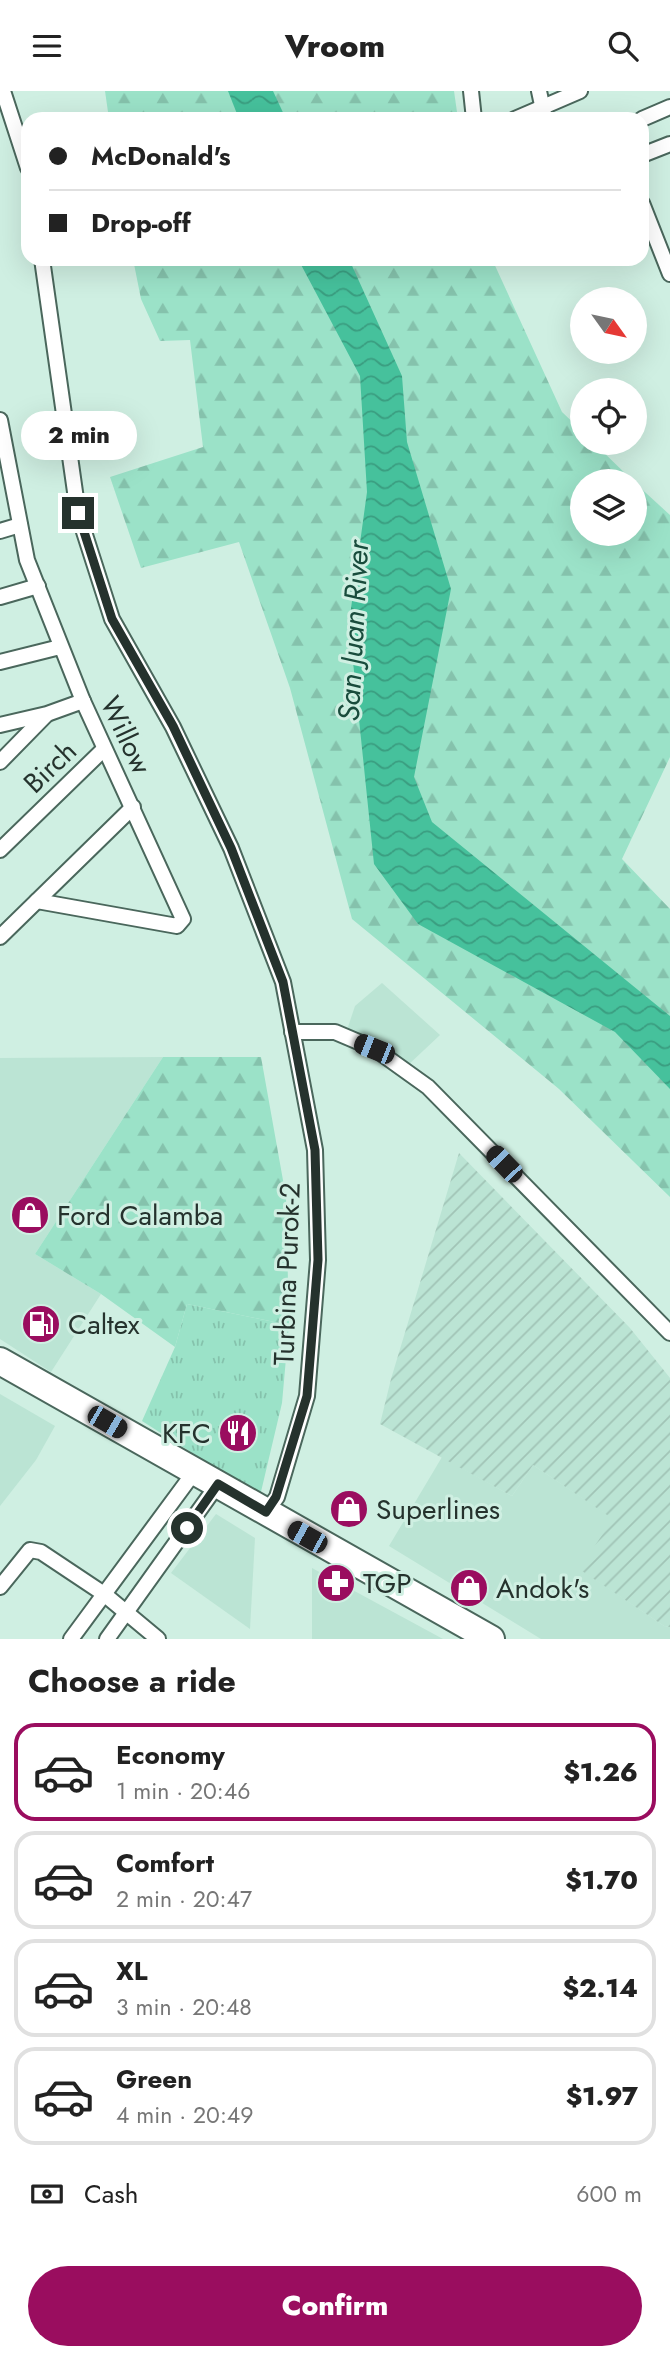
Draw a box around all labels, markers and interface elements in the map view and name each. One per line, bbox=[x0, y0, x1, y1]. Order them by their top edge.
text: Vroom bbox=[285, 23, 385, 69]
icon: menu bbox=[28, 27, 66, 65]
icon: search bbox=[604, 27, 642, 65]
text: McDonald's bbox=[91, 137, 231, 175]
text: Drop-off bbox=[91, 204, 191, 242]
north arrow bbox=[570, 287, 648, 364]
map controls bbox=[570, 287, 647, 546]
button: locate bbox=[570, 378, 647, 455]
callout: 2 min bbox=[20, 411, 136, 461]
text: 2 min bbox=[48, 418, 110, 452]
button: layers bbox=[570, 469, 647, 546]
route end bbox=[62, 497, 94, 529]
water label: San Juan River bbox=[327, 537, 379, 723]
street label: Willow bbox=[90, 689, 162, 781]
street label: Birch bbox=[14, 731, 86, 803]
car bbox=[351, 1031, 398, 1067]
car bbox=[482, 1142, 527, 1186]
street label: Turbina Purok-2 bbox=[263, 1182, 311, 1366]
shop icon: Ford Calamba bbox=[9, 1194, 51, 1236]
place label: Ford Calamba bbox=[57, 1195, 223, 1236]
fuel station icon: Caltex bbox=[20, 1303, 62, 1345]
place label: Caltex bbox=[68, 1304, 140, 1345]
car bbox=[84, 1402, 131, 1442]
restaurant icon: KFC bbox=[217, 1412, 259, 1454]
place label: KFC bbox=[162, 1413, 211, 1454]
shop icon: Superlines bbox=[328, 1488, 370, 1530]
place label: Superlines bbox=[376, 1489, 500, 1530]
route start bbox=[171, 1512, 203, 1544]
car bbox=[284, 1518, 331, 1556]
pharmacy icon: TGP bbox=[315, 1562, 357, 1604]
place label: TGP bbox=[363, 1563, 412, 1604]
shop icon: Andok's bbox=[448, 1567, 490, 1609]
place label: Andok's bbox=[496, 1568, 589, 1609]
text: Choose a ride bbox=[28, 1658, 236, 1704]
text: Economy bbox=[116, 1736, 225, 1774]
icon: car bbox=[32, 1741, 95, 1804]
text: $1.26 bbox=[563, 1753, 638, 1791]
text: 1 min · 20:46 bbox=[116, 1774, 250, 1808]
text: Comfort bbox=[116, 1844, 214, 1882]
icon: car bbox=[32, 1849, 95, 1912]
text: $1.70 bbox=[565, 1861, 638, 1899]
text: 2 min · 20:47 bbox=[116, 1882, 252, 1916]
text: XL bbox=[116, 1952, 148, 1990]
icon: car bbox=[32, 1957, 95, 2020]
text: $2.14 bbox=[562, 1969, 638, 2007]
text: 3 min · 20:48 bbox=[116, 1990, 252, 2024]
text: Green bbox=[116, 2060, 192, 2098]
icon: car bbox=[32, 2065, 95, 2128]
text: $1.97 bbox=[566, 2077, 638, 2115]
text: 4 min · 20:49 bbox=[116, 2098, 253, 2132]
icon: cash bbox=[28, 2175, 66, 2213]
text: Cash bbox=[84, 2175, 138, 2213]
text: 600 m bbox=[576, 2177, 642, 2211]
button: Confirm bbox=[28, 2266, 642, 2346]

